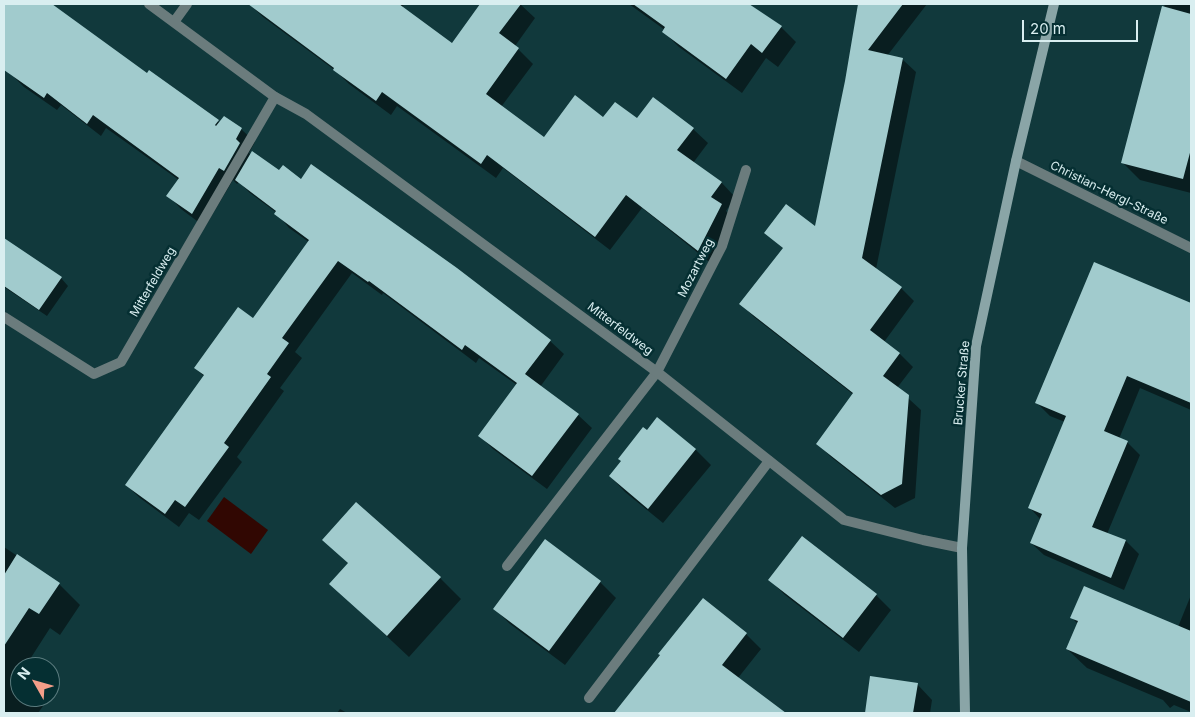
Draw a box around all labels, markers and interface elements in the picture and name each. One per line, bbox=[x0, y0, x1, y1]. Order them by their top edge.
scale bar bbox=[1025, 10, 1141, 42]
text: 20 m bbox=[1030, 19, 1066, 38]
street label: Christian-Hergl-Straße bbox=[1048, 158, 1170, 228]
street label: Mozartweg bbox=[675, 236, 717, 300]
street label: Mitterfeldweg bbox=[127, 245, 179, 319]
street label: Mitterfeldweg bbox=[584, 300, 656, 358]
street label: Brucker Straße bbox=[951, 340, 973, 426]
north arrow bbox=[10, 657, 60, 707]
text: N bbox=[14, 664, 34, 683]

